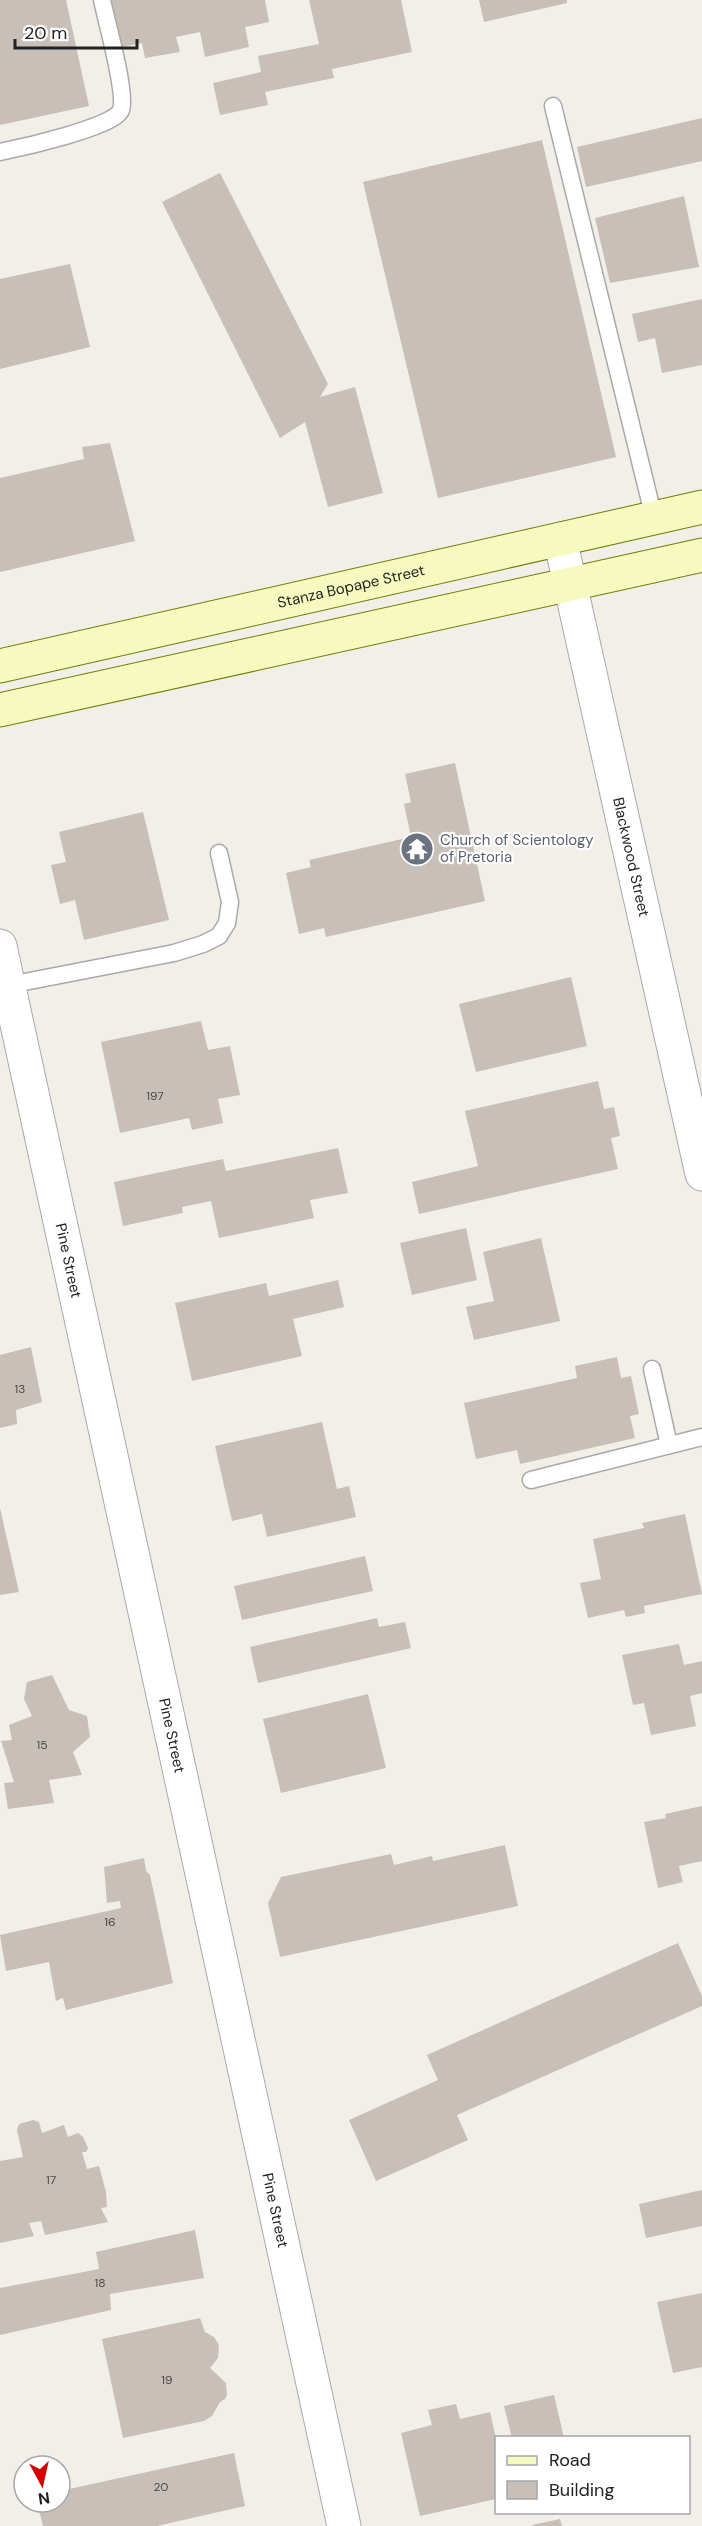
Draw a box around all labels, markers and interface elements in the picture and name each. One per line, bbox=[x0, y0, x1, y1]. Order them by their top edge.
scale bar bbox=[15, 12, 136, 50]
text: 20 m bbox=[24, 21, 67, 45]
street label: Stanza Bopape Street bbox=[276, 560, 427, 613]
street label: Blackwood Street bbox=[608, 796, 654, 919]
place label: Church of Scientology of Pretoria bbox=[440, 830, 594, 867]
temple icon: Church of Scientology of Pretoria bbox=[399, 831, 435, 867]
house number: 197 bbox=[146, 1088, 164, 1104]
street label: Pine Street bbox=[51, 1221, 86, 1300]
house number: 13 bbox=[15, 1381, 25, 1397]
street label: Pine Street bbox=[154, 1696, 190, 1775]
house number: 15 bbox=[36, 1737, 48, 1753]
house number: 16 bbox=[104, 1914, 116, 1930]
street label: Pine Street bbox=[257, 2171, 293, 2250]
house number: 17 bbox=[46, 2172, 56, 2188]
house number: 18 bbox=[94, 2275, 106, 2291]
house number: 19 bbox=[161, 2372, 173, 2388]
legend bbox=[495, 2436, 690, 2514]
text: Road bbox=[549, 2448, 591, 2472]
north arrow bbox=[12, 2454, 72, 2514]
text: Building bbox=[549, 2478, 614, 2502]
house number: 20 bbox=[153, 2479, 169, 2495]
text: N bbox=[37, 2487, 51, 2510]

